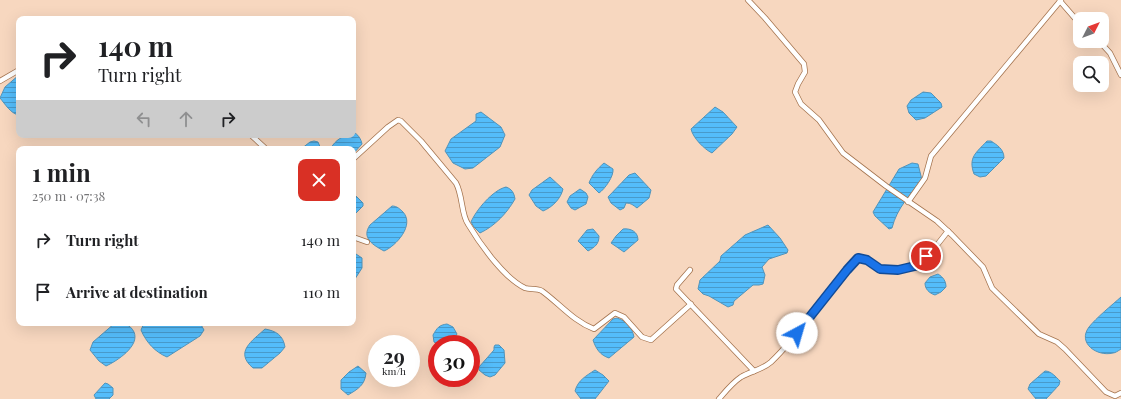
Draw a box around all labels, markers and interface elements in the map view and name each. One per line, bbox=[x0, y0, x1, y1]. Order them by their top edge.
north arrow bbox=[1073, 12, 1109, 48]
map controls bbox=[1073, 12, 1109, 92]
text: 140 m bbox=[98, 27, 173, 64]
icon: right bbox=[32, 32, 84, 84]
button: search bbox=[1073, 56, 1109, 92]
text: Turn right bbox=[98, 63, 181, 87]
icon: left bbox=[133, 108, 155, 130]
icon: ahead bbox=[175, 108, 197, 130]
icon: right bbox=[217, 108, 239, 130]
text: 1 min bbox=[32, 156, 91, 188]
button: close bbox=[298, 159, 340, 201]
text: 250 m · 07:38 bbox=[32, 187, 105, 204]
icon: right bbox=[32, 229, 54, 251]
text: Turn right bbox=[66, 230, 139, 250]
text: 140 m bbox=[301, 230, 340, 250]
pin bbox=[909, 239, 943, 273]
icon: arrive bbox=[915, 245, 937, 267]
icon: arrive bbox=[32, 281, 54, 303]
text: Arrive at destination bbox=[66, 282, 208, 302]
text: 110 m bbox=[303, 282, 340, 302]
position arrow bbox=[776, 312, 818, 354]
speed limit sign: 30 bbox=[428, 335, 480, 387]
text: 29 bbox=[383, 342, 405, 369]
text: km/h bbox=[382, 364, 406, 378]

